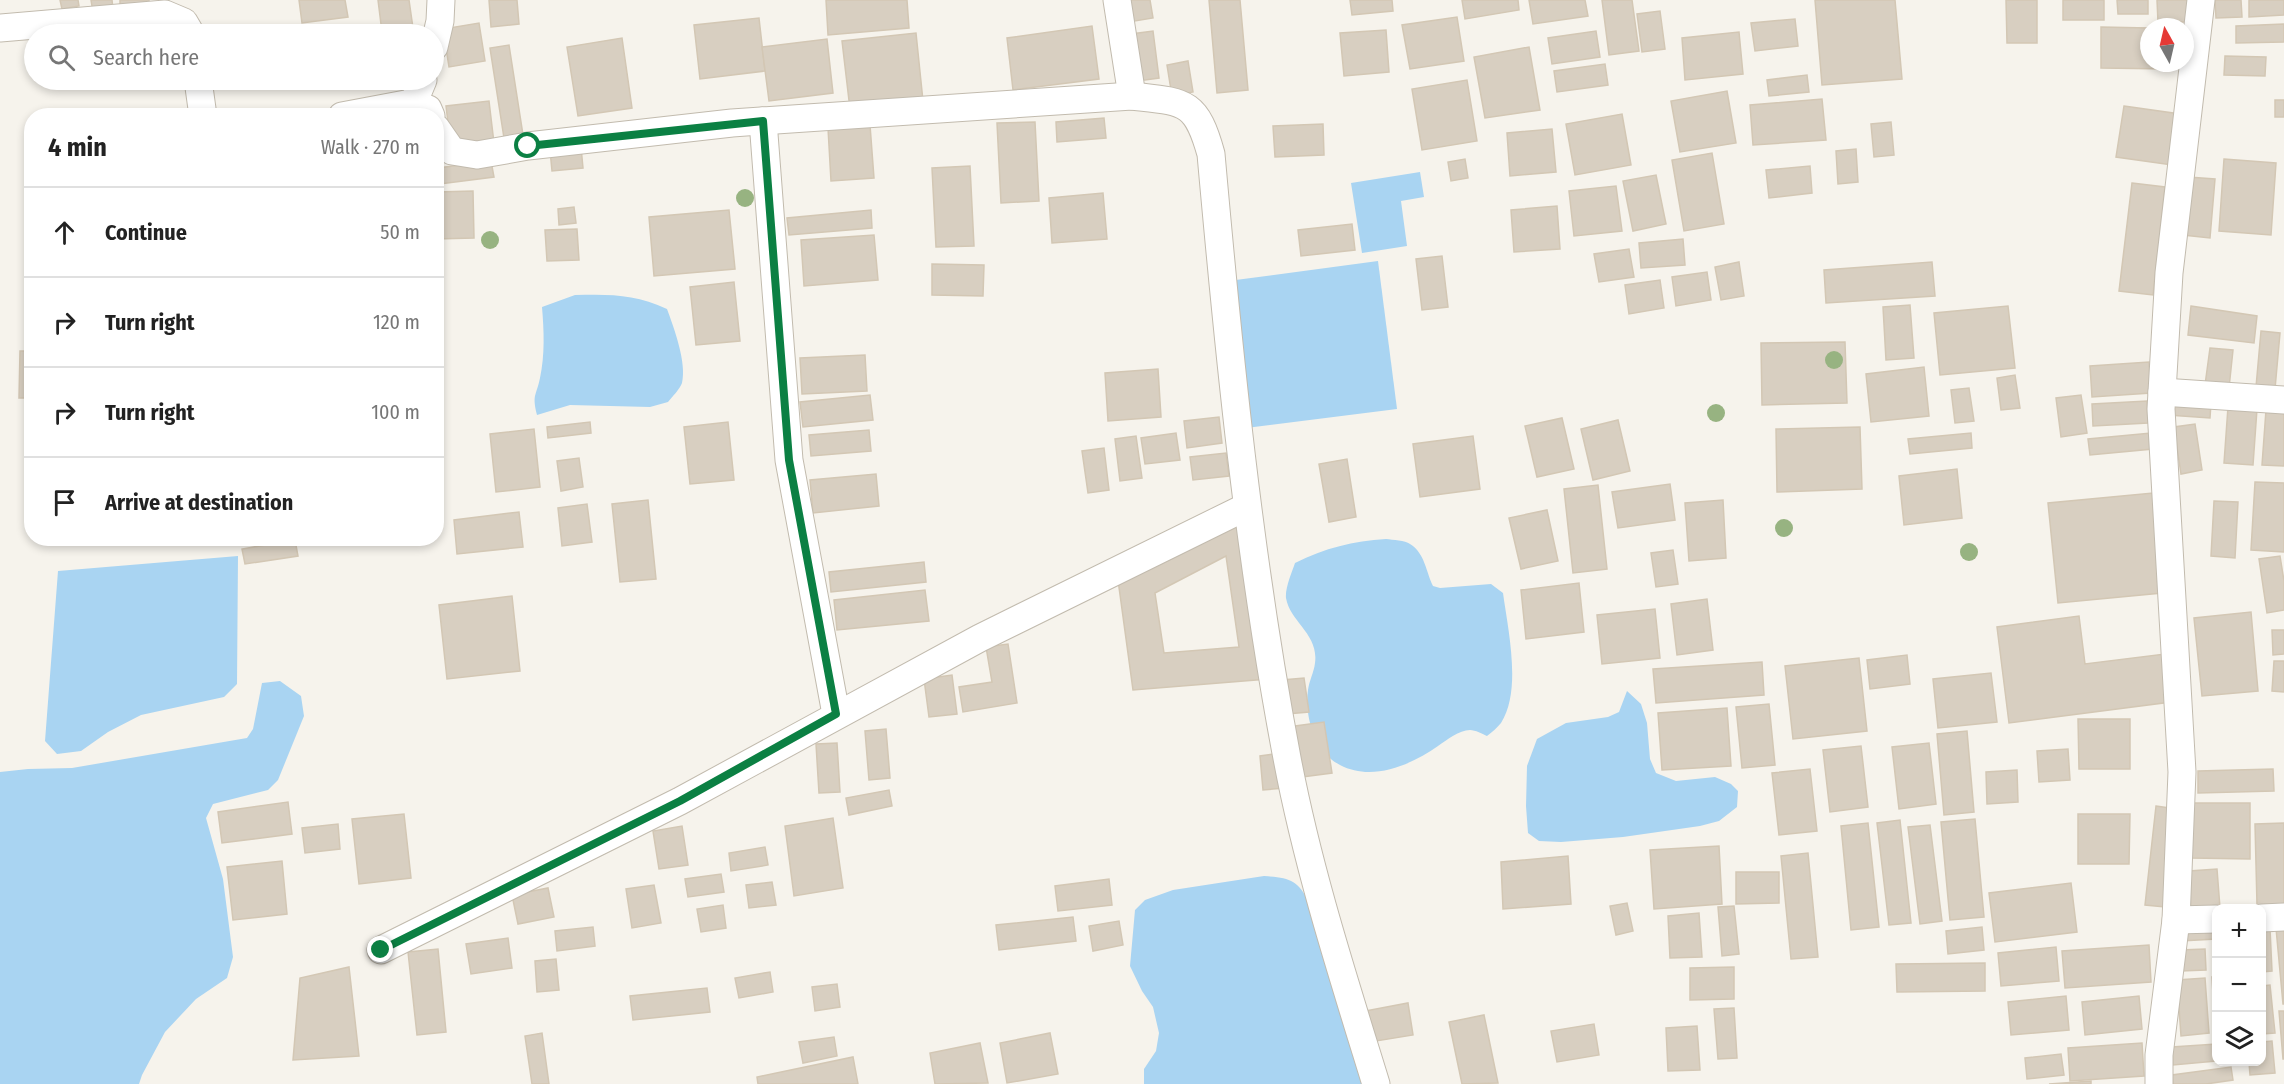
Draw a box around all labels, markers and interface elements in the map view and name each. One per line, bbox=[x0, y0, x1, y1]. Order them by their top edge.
north arrow bbox=[2140, 18, 2194, 72]
search box bbox=[24, 24, 444, 90]
icon: search bbox=[45, 41, 78, 74]
text: Search here bbox=[93, 44, 199, 71]
text: 4 min bbox=[48, 132, 107, 163]
route start bbox=[514, 132, 540, 158]
text: Walk · 270 m bbox=[321, 135, 420, 159]
icon: ahead bbox=[48, 216, 81, 249]
text: Continue bbox=[105, 219, 187, 246]
text: 50 m bbox=[380, 220, 420, 244]
icon: right bbox=[48, 306, 81, 339]
text: Turn right bbox=[105, 309, 194, 336]
text: 120 m bbox=[373, 310, 420, 334]
icon: right bbox=[48, 396, 81, 429]
text: Turn right bbox=[105, 399, 194, 426]
text: 100 m bbox=[371, 400, 420, 424]
icon: arrive bbox=[48, 486, 81, 519]
text: Arrive at destination bbox=[105, 489, 293, 516]
map controls bbox=[2212, 904, 2266, 1066]
button: + bbox=[2212, 904, 2266, 958]
route end bbox=[367, 936, 393, 962]
button: − bbox=[2212, 958, 2266, 1012]
button: layers bbox=[2212, 1012, 2266, 1066]

